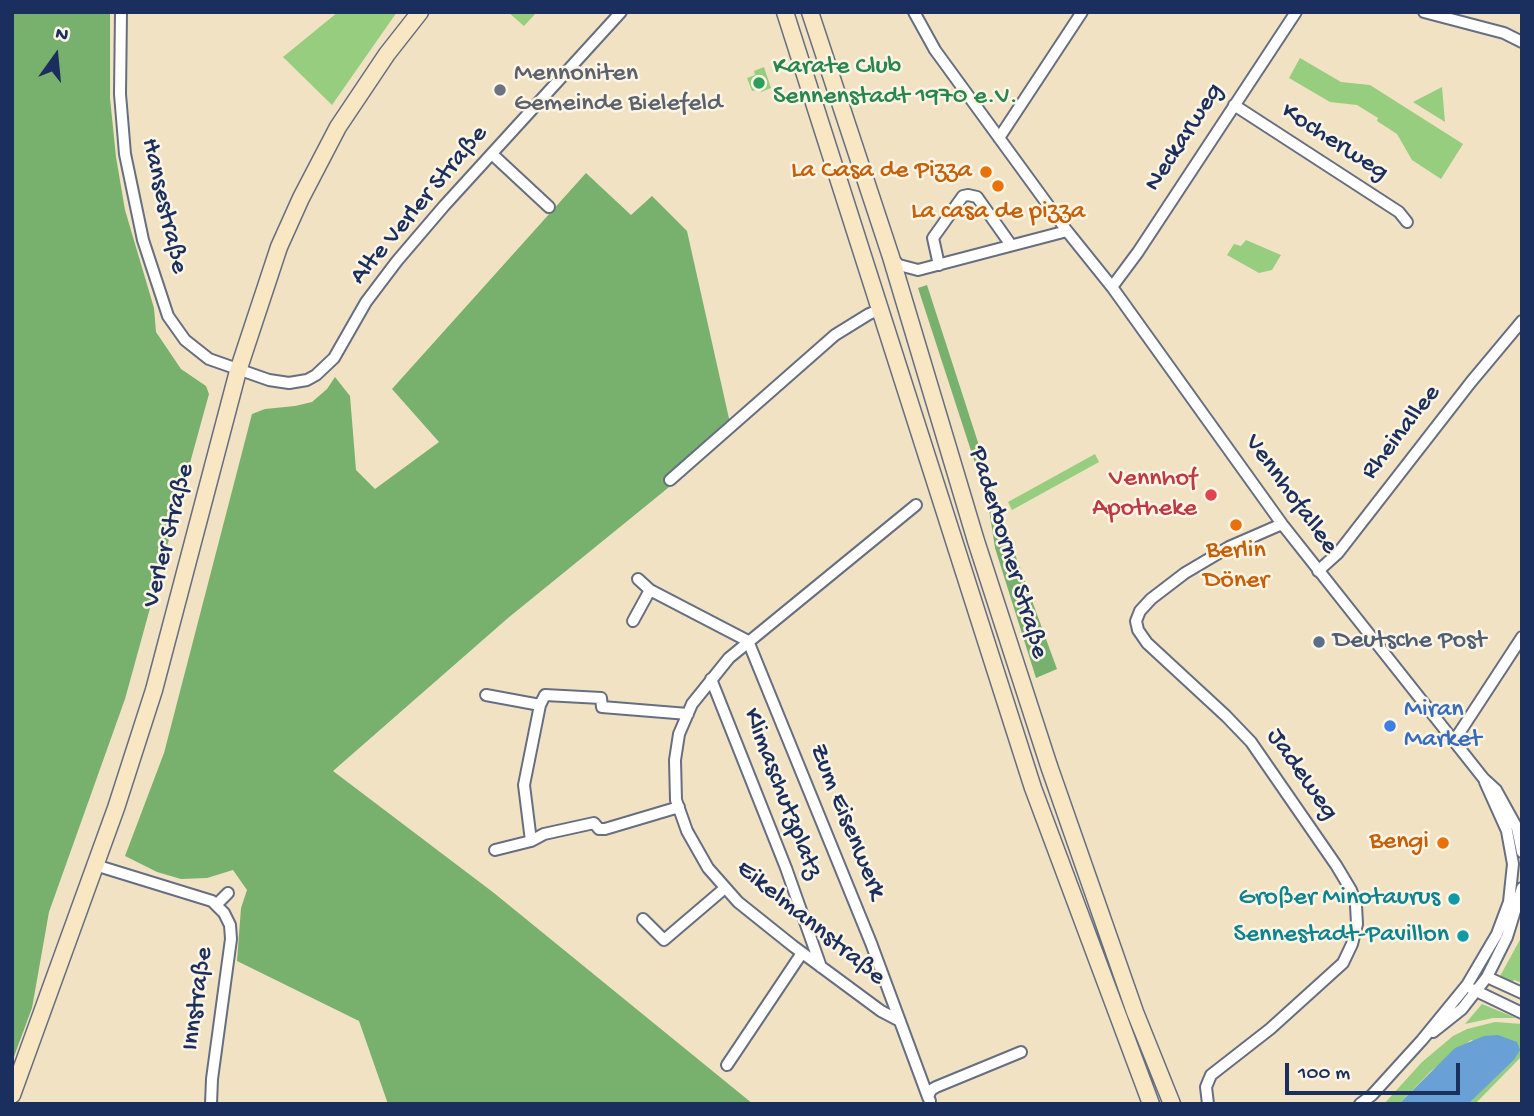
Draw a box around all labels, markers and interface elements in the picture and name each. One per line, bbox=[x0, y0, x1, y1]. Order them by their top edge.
north arrow bbox=[21, 21, 91, 91]
text: N bbox=[53, 23, 71, 48]
place label: Karate Club Sennenstadt 1970 e.V. bbox=[773, 52, 1018, 114]
place label: Mennoniten Gemeinde Bielefeld bbox=[514, 59, 722, 120]
marker: Karate Club Sennenstadt 1970 e.V. bbox=[751, 75, 767, 91]
street label: Neckarweg bbox=[1138, 78, 1232, 198]
marker: Mennoniten Gemeinde Bielefeld bbox=[492, 82, 508, 98]
street label: Kocherweg bbox=[1275, 97, 1393, 189]
street label: Alte Verler Straße bbox=[344, 120, 496, 292]
street label: Hansestraße bbox=[132, 135, 194, 277]
place label: La Casa de Pizza bbox=[791, 156, 972, 188]
marker: La Casa de Pizza bbox=[978, 164, 994, 180]
marker: La casa de pizza bbox=[990, 178, 1006, 194]
place label: La casa de pizza bbox=[911, 197, 1085, 229]
street label: Rheinallee bbox=[1355, 379, 1449, 487]
street label: Vennhofallee bbox=[1236, 429, 1344, 561]
street label: Paderborner Straße bbox=[960, 443, 1054, 663]
street label: Verler Straße bbox=[137, 461, 203, 611]
place label: Vennhof Apotheke bbox=[1092, 464, 1197, 526]
marker: Vennhof Apotheke bbox=[1203, 487, 1219, 503]
marker: Berlin Döner bbox=[1228, 517, 1244, 533]
place label: Berlin Döner bbox=[1203, 536, 1269, 598]
place label: Deutsche Post bbox=[1333, 626, 1486, 658]
marker: Deutsche Post bbox=[1311, 634, 1327, 650]
place label: Miran Market bbox=[1404, 695, 1481, 756]
street label: Klimaschutzplatz bbox=[734, 704, 828, 884]
marker: Miran Market bbox=[1382, 718, 1398, 734]
street label: Jadeweg bbox=[1258, 723, 1344, 827]
street label: Zum Eisenwerk bbox=[801, 740, 891, 904]
place label: Bengi bbox=[1370, 827, 1429, 859]
marker: Bengi bbox=[1435, 835, 1451, 851]
street label: Eikelmannstraße bbox=[729, 854, 891, 994]
place label: Großer Minotaurus bbox=[1239, 883, 1440, 915]
marker: Großer Minotaurus bbox=[1446, 891, 1462, 907]
place label: Sennestadt-Pavillon bbox=[1234, 920, 1449, 952]
marker: Sennestadt-Pavillon bbox=[1455, 928, 1471, 944]
street label: Innstraße bbox=[176, 945, 222, 1053]
scale bar bbox=[1289, 1050, 1464, 1094]
text: 100 m bbox=[1298, 1062, 1350, 1087]

